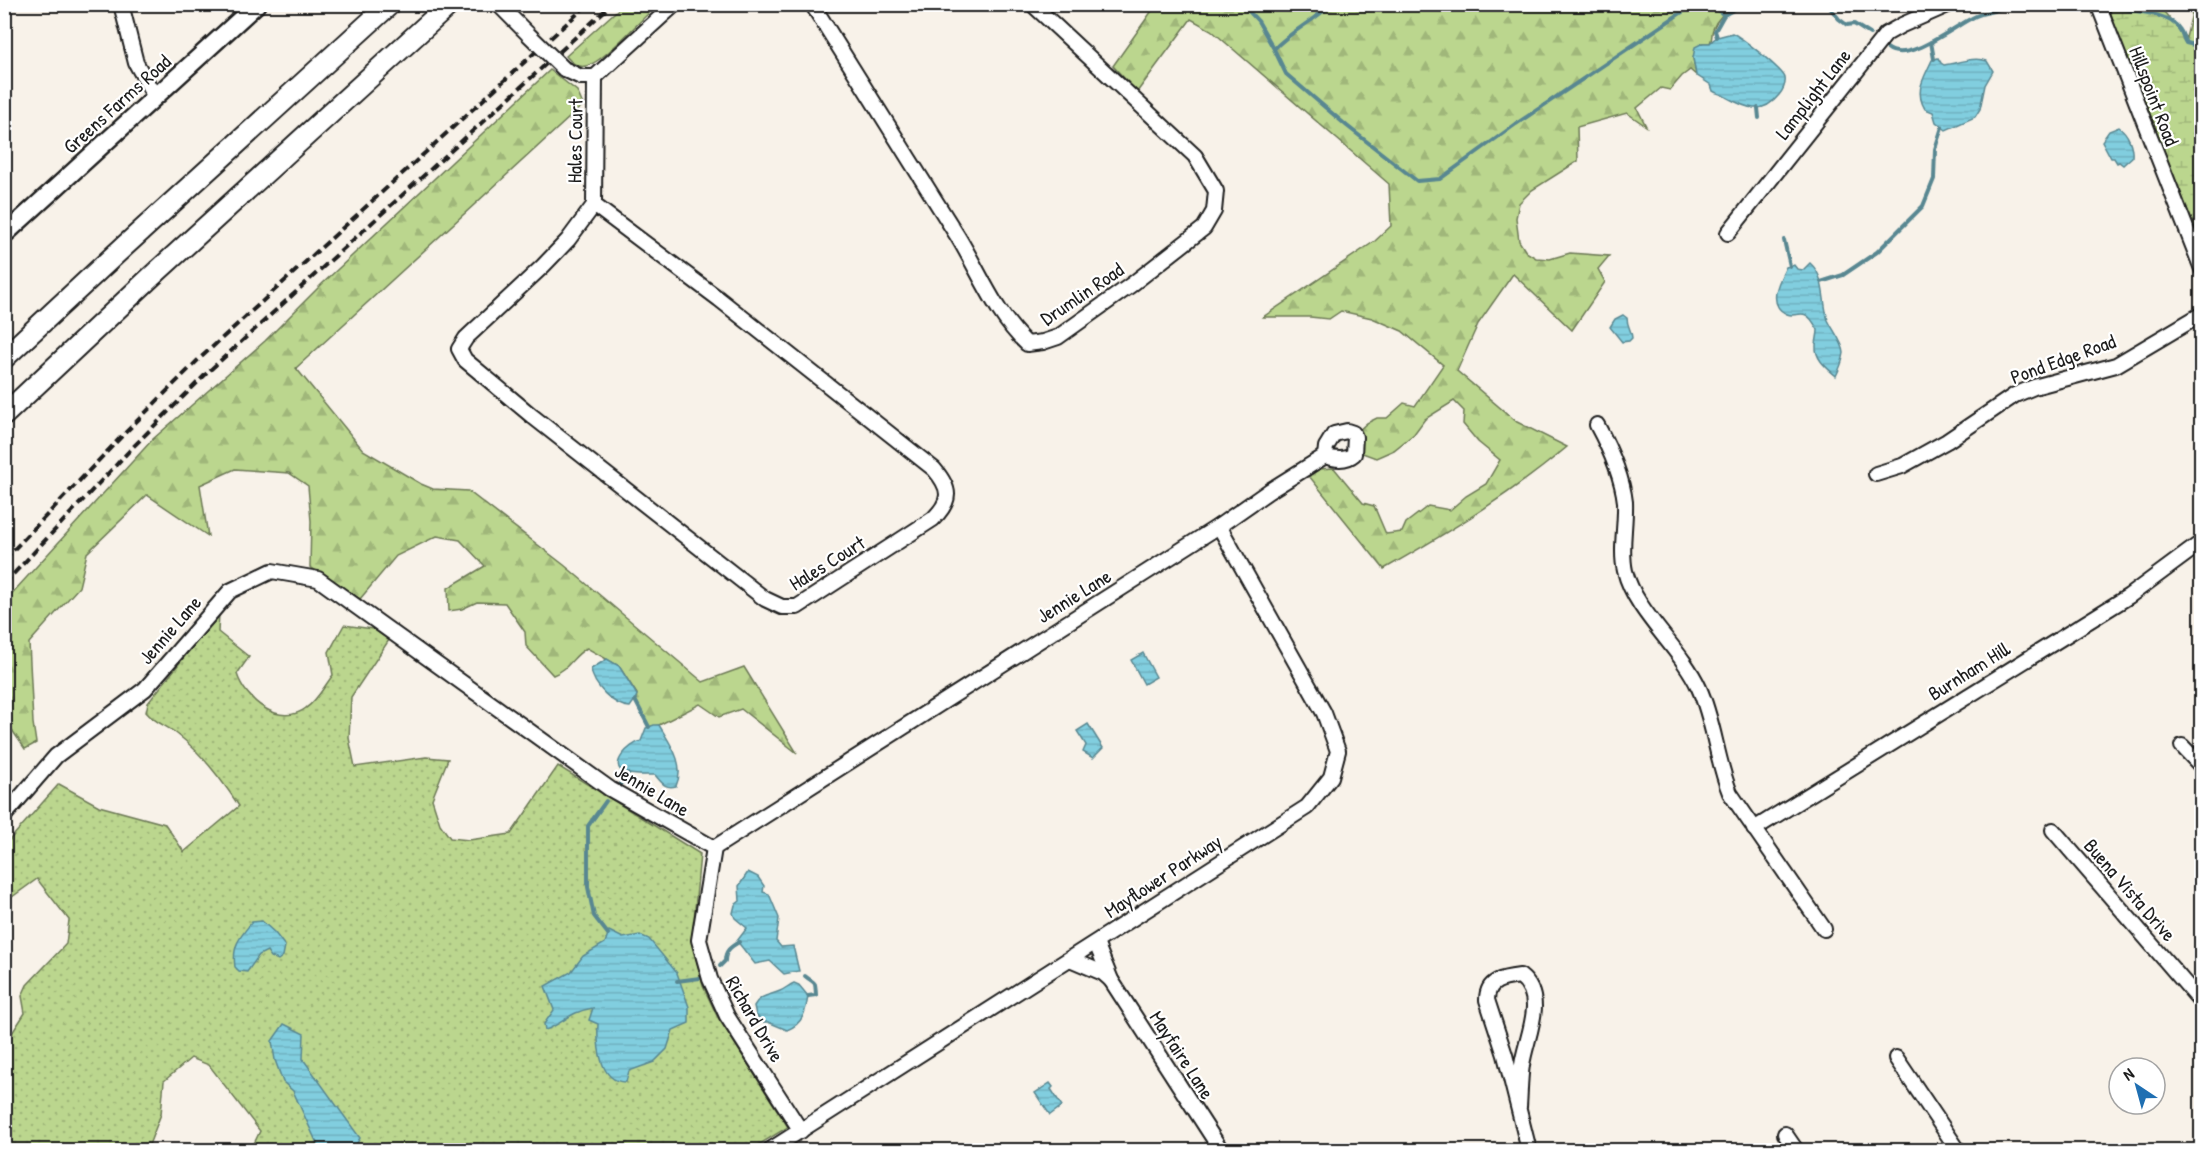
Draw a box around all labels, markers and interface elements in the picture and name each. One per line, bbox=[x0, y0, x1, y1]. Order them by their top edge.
street label: Hillspoint Road bbox=[2123, 42, 2186, 150]
street label: Lamplight Lane bbox=[1769, 43, 1857, 145]
street label: Greens Farms Road bbox=[57, 48, 176, 159]
street label: Hales Court bbox=[560, 97, 589, 183]
street label: Drumlin Road bbox=[1035, 256, 1129, 331]
street label: Pond Edge Road bbox=[2007, 327, 2119, 390]
street label: Hales Court bbox=[784, 528, 871, 596]
street label: Jennie Lane bbox=[1031, 562, 1116, 629]
street label: Jennie Lane bbox=[132, 590, 207, 670]
street label: Burnham Hill bbox=[1923, 635, 2015, 706]
street label: Jennie Lane bbox=[610, 757, 695, 822]
street label: Mayflower Parkway bbox=[1099, 827, 1227, 924]
street label: Buena Vista Drive bbox=[2078, 833, 2183, 947]
street label: Richard Drive bbox=[720, 971, 791, 1067]
street label: Mayfaire Lane bbox=[1144, 1005, 1221, 1104]
north arrow bbox=[2107, 1056, 2167, 1116]
text: N bbox=[2118, 1062, 2138, 1085]

